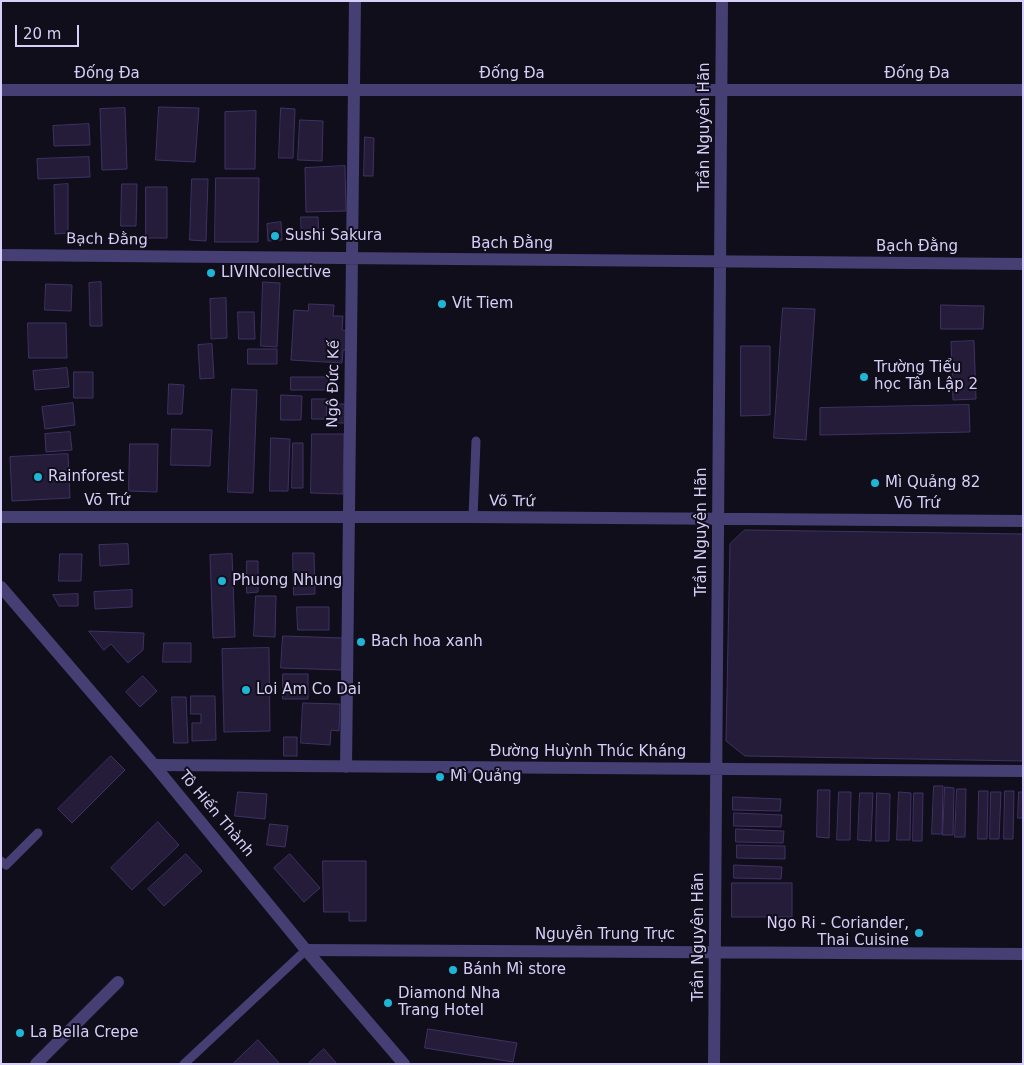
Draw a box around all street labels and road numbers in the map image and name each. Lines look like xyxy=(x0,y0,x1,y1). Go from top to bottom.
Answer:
street label: Trần Nguyên Hãn xyxy=(696,62,714,192)
street label: Đống Đa xyxy=(74,65,140,83)
street label: Đống Đa xyxy=(479,65,545,83)
street label: Đống Đa xyxy=(884,65,950,83)
street label: Bạch Đằng xyxy=(66,230,148,250)
street label: Bạch Đằng xyxy=(471,235,553,253)
street label: Bạch Đằng xyxy=(876,238,958,256)
street label: Ngô Đức Kế xyxy=(324,340,344,428)
street label: Trần Nguyên Hãn xyxy=(693,467,711,597)
street label: Võ Trứ xyxy=(84,492,130,510)
street label: Võ Trứ xyxy=(489,493,535,511)
street label: Võ Trứ xyxy=(894,495,940,513)
street label: Đường Huỳnh Thúc Kháng xyxy=(490,743,686,761)
street label: Tô Hiến Thành xyxy=(175,767,257,861)
street label: Trần Nguyên Hãn xyxy=(690,872,708,1002)
street label: Nguyễn Trung Trực xyxy=(535,926,675,944)

